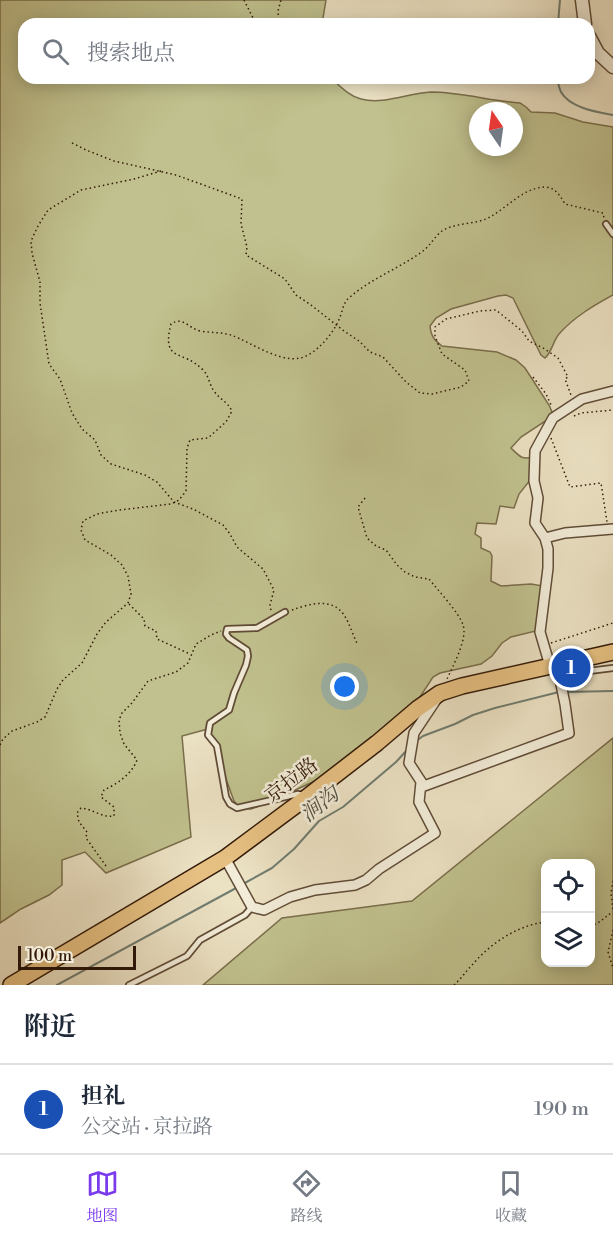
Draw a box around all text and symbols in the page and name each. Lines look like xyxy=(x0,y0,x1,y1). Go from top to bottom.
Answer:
search box xyxy=(18,18,595,84)
icon: search xyxy=(39,35,72,68)
text: 搜索地点 xyxy=(87,40,175,67)
north arrow xyxy=(469,102,523,156)
pin: 1 xyxy=(552,646,590,690)
your location xyxy=(330,672,359,701)
street label: 京拉路 xyxy=(261,753,323,809)
water label: 涧沟 xyxy=(295,780,347,828)
map controls xyxy=(541,859,595,967)
button: locate xyxy=(541,859,595,913)
button: layers xyxy=(541,913,595,967)
scale bar xyxy=(18,943,136,970)
text: 100 m xyxy=(27,946,72,966)
text: 附近 xyxy=(24,1011,76,1043)
text: 担礼 xyxy=(81,1083,125,1110)
text: 1 xyxy=(39,1097,48,1122)
text: 190 m xyxy=(534,1097,589,1122)
text: 公交站 · 京拉路 xyxy=(81,1115,213,1140)
tab: 地图 xyxy=(86,1167,119,1226)
tab: 路线 xyxy=(290,1167,323,1226)
tab: 收藏 xyxy=(494,1167,527,1226)

